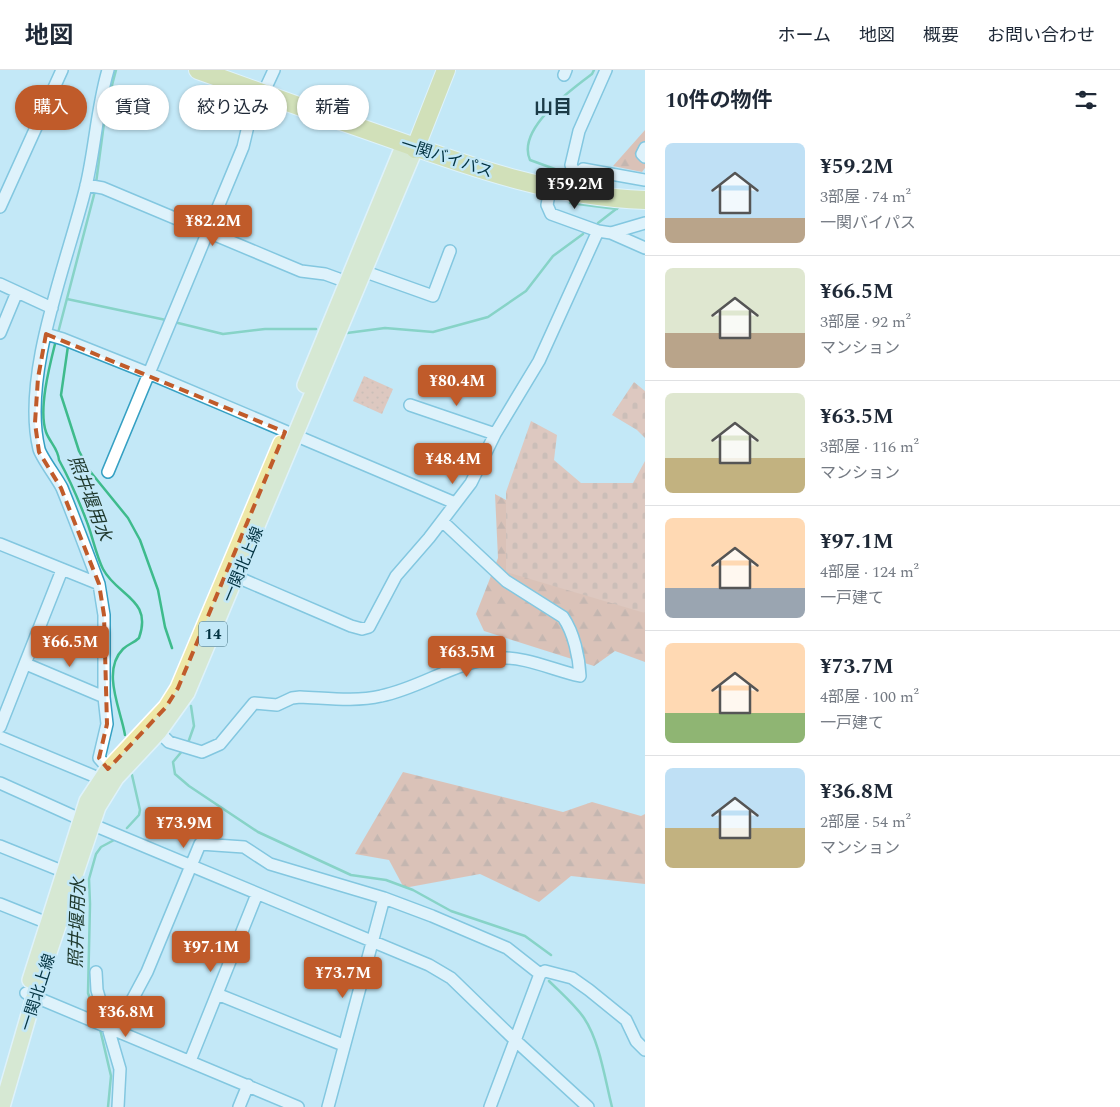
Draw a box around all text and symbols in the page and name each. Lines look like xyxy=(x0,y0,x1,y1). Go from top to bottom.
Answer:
text: 地図 xyxy=(25,18,73,54)
text: ホーム xyxy=(778,22,831,49)
text: 地図 xyxy=(859,22,895,49)
text: 概要 xyxy=(923,22,959,49)
text: お問い合わせ xyxy=(987,22,1095,49)
chip: 購入 xyxy=(15,85,87,130)
chip: 賃貸 xyxy=(97,85,169,130)
chip: 絞り込み xyxy=(179,85,287,130)
chip: 新着 xyxy=(297,85,369,130)
text: 10件の物件 xyxy=(665,85,773,117)
icon: filters xyxy=(1072,86,1100,114)
district label: 山目 xyxy=(534,93,572,122)
street label: 一関バイパス xyxy=(397,132,496,184)
text: ¥59.2M xyxy=(820,151,894,183)
icon: home xyxy=(705,163,765,223)
pin: ¥59.2M xyxy=(534,168,616,210)
text: ¥59.2M xyxy=(547,172,603,196)
text: 3部屋 · 74 m² xyxy=(820,185,911,209)
pin: ¥82.2M xyxy=(172,204,254,247)
text: ¥82.2M xyxy=(185,209,241,233)
text: 一関バイパス xyxy=(820,211,916,235)
text: ¥66.5M xyxy=(820,276,894,308)
icon: home xyxy=(705,288,765,348)
text: 3部屋 · 92 m² xyxy=(820,310,911,334)
text: マンション xyxy=(820,336,900,360)
pin: ¥80.4M xyxy=(416,364,498,407)
text: ¥80.4M xyxy=(429,369,485,393)
text: ¥63.5M xyxy=(820,401,894,433)
icon: home xyxy=(705,413,765,473)
text: 3部屋 · 116 m² xyxy=(820,435,919,459)
pin: ¥48.4M xyxy=(412,442,494,485)
text: ¥48.4M xyxy=(425,447,481,471)
water label: 照井堰用水 xyxy=(61,451,119,547)
text: マンション xyxy=(820,461,900,485)
street label: 一関北上線 xyxy=(216,523,270,606)
text: ¥97.1M xyxy=(820,526,894,558)
icon: home xyxy=(705,538,765,598)
text: 4部屋 · 124 m² xyxy=(820,560,919,584)
text: 一戸建て xyxy=(820,586,884,610)
road number: 14 xyxy=(199,622,227,646)
pin: ¥66.5M xyxy=(29,626,111,668)
text: ¥66.5M xyxy=(42,630,98,654)
pin: ¥63.5M xyxy=(426,636,508,678)
text: ¥63.5M xyxy=(439,640,495,664)
text: ¥73.7M xyxy=(820,651,894,683)
icon: home xyxy=(705,663,765,723)
text: 4部屋 · 100 m² xyxy=(820,685,919,709)
text: 一戸建て xyxy=(820,711,884,735)
text: ¥36.8M xyxy=(820,776,894,808)
icon: home xyxy=(705,788,765,848)
pin: ¥73.9M xyxy=(143,806,225,849)
text: 2部屋 · 54 m² xyxy=(820,810,911,834)
text: ¥73.9M xyxy=(156,811,212,835)
text: マンション xyxy=(820,836,900,860)
water label: 照井堰用水 xyxy=(62,876,93,968)
pin: ¥97.1M xyxy=(170,930,252,973)
text: ¥97.1M xyxy=(183,935,239,959)
street label: 一関北上線 xyxy=(14,951,62,1034)
pin: ¥73.7M xyxy=(302,956,384,999)
text: ¥73.7M xyxy=(315,961,371,985)
pin: ¥36.8M xyxy=(85,996,167,1038)
text: ¥36.8M xyxy=(98,1000,154,1024)

